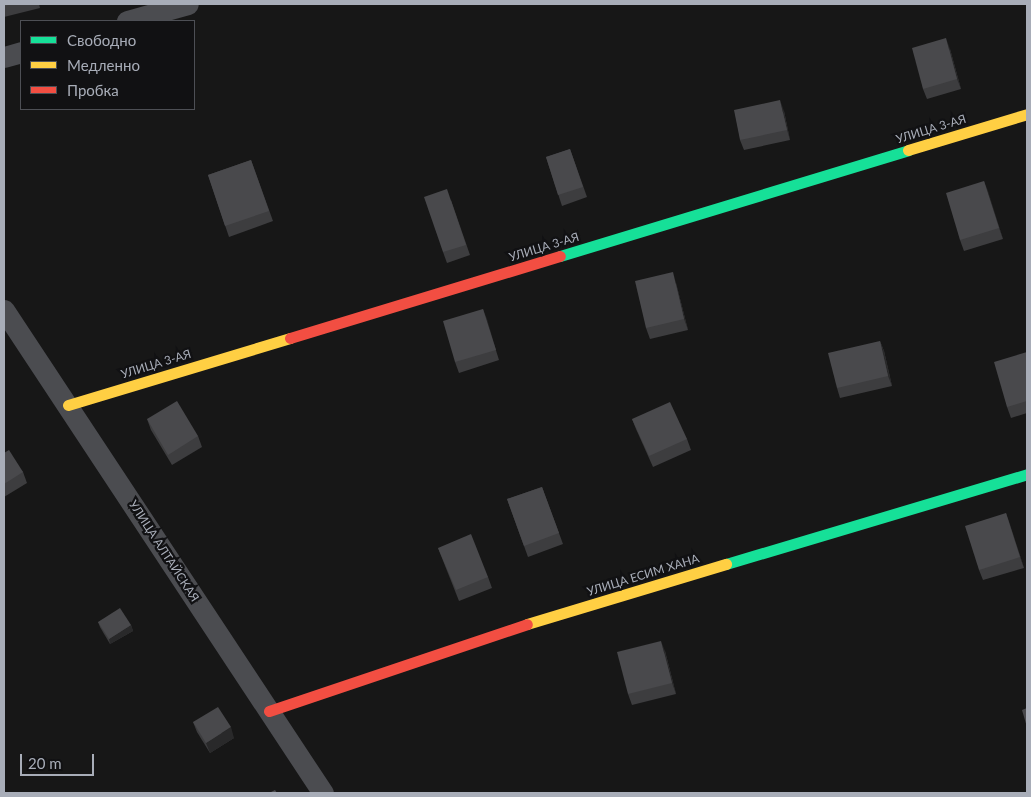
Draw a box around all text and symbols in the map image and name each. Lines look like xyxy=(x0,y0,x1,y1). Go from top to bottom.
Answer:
legend xyxy=(20,20,195,110)
text: Свободно xyxy=(67,31,136,49)
text: Медленно xyxy=(67,56,140,74)
text: Пробка xyxy=(67,81,119,99)
street label: УЛИЦА 3-АЯ xyxy=(894,111,968,147)
street label: УЛИЦА 3-АЯ xyxy=(507,229,581,265)
street label: УЛИЦА 3-АЯ xyxy=(119,346,193,382)
street label: УЛИЦА АЛТАЙСКАЯ xyxy=(126,498,202,604)
street label: УЛИЦА ЕСИМ ХАНА xyxy=(585,551,701,599)
scale bar xyxy=(22,744,96,776)
text: 20 m xyxy=(28,754,62,772)

